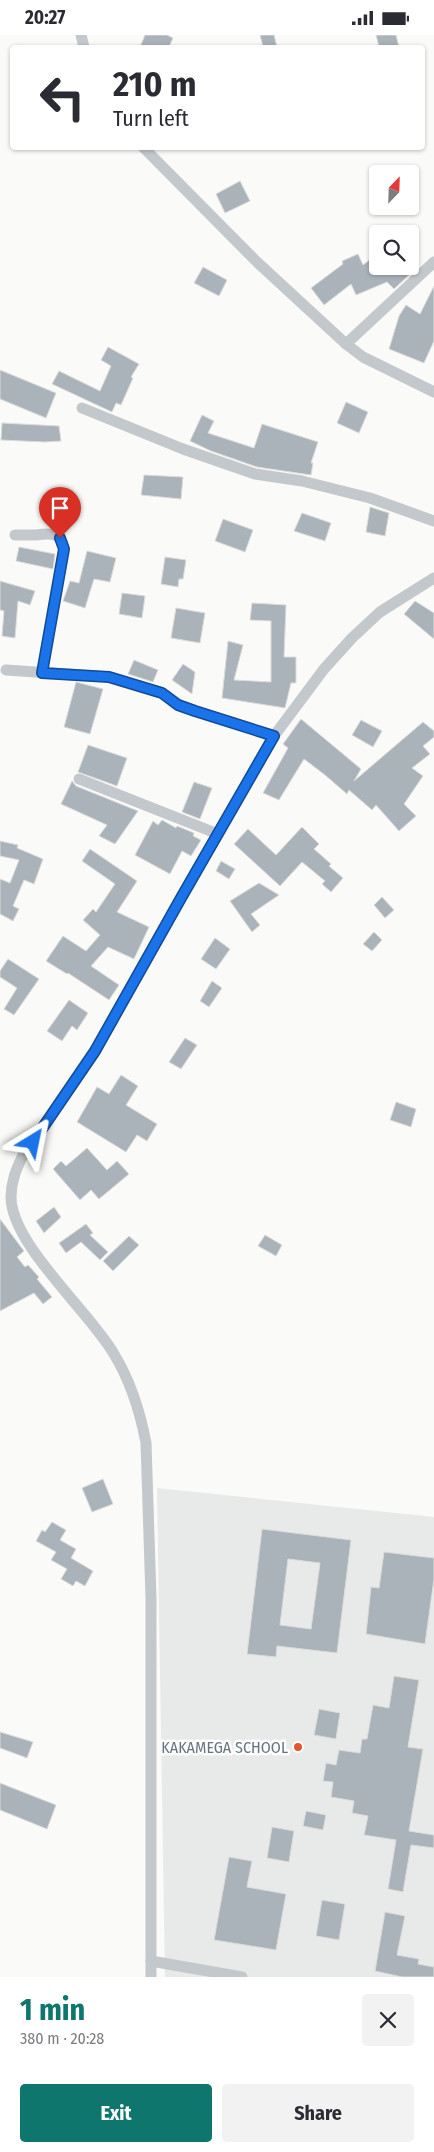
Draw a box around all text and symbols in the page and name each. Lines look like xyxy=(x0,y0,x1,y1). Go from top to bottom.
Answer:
text: 20:27 xyxy=(25,6,65,29)
text: 210 m xyxy=(113,63,197,105)
icon: left xyxy=(30,65,95,130)
text: Turn left xyxy=(113,105,189,132)
north arrow xyxy=(369,165,419,215)
map controls xyxy=(369,165,419,275)
button: search xyxy=(369,225,419,275)
pin xyxy=(39,487,81,538)
icon: arrive xyxy=(46,494,74,522)
position arrow xyxy=(6,1115,58,1167)
place label: KAKAMEGA SCHOOL xyxy=(161,1738,288,1757)
marker: KAKAMEGA SCHOOL xyxy=(292,1741,304,1753)
text: 1 min xyxy=(20,1992,85,2028)
button: close xyxy=(362,1994,414,2046)
text: 380 m · 20:28 xyxy=(20,2029,104,2048)
button: Exit xyxy=(20,2084,212,2142)
button: Share xyxy=(222,2084,414,2142)

